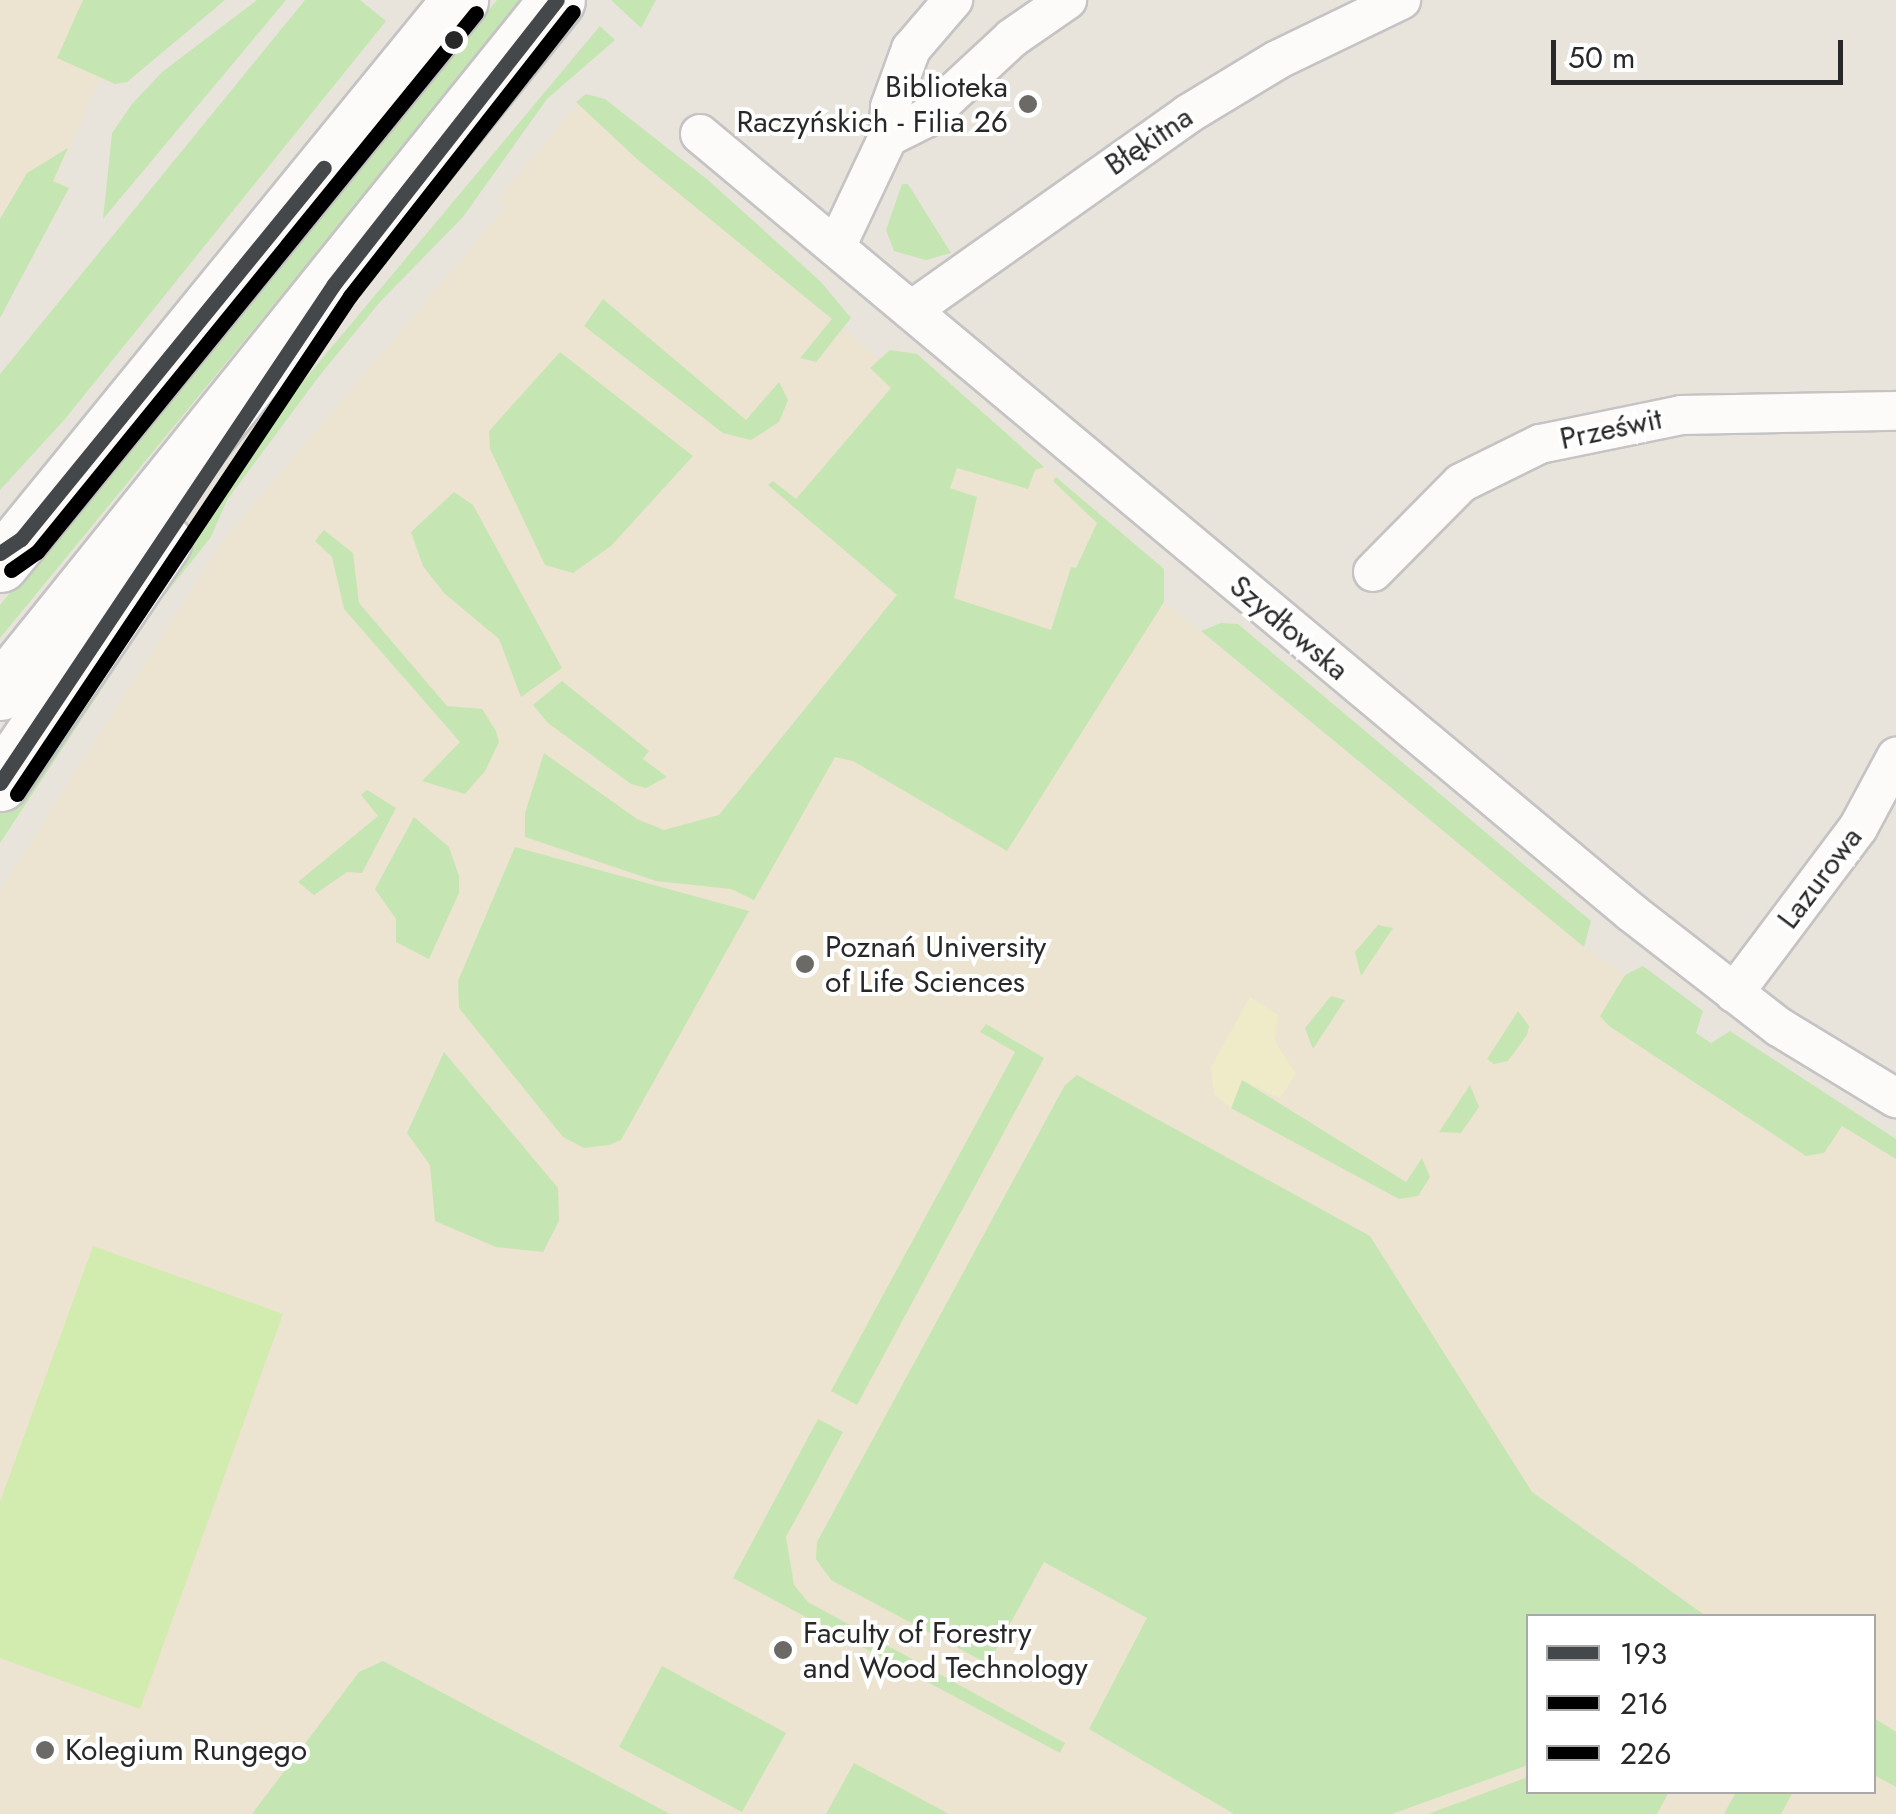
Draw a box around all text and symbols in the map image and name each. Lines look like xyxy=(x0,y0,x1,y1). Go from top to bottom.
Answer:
scale bar xyxy=(1556,20,1848,82)
unlabelled marker xyxy=(444,30,464,50)
text: 50 m xyxy=(1568,36,1635,79)
place label: Biblioteka Raczyńskich - Filia 26 xyxy=(736,69,1008,140)
marker: Biblioteka Raczyńskich - Filia 26 xyxy=(1017,93,1039,115)
street label: Błękitna xyxy=(1099,99,1199,183)
street label: Prześwit xyxy=(1557,401,1665,457)
street label: Szydłowska xyxy=(1222,568,1356,688)
street label: Lazurowa xyxy=(1770,820,1870,936)
place label: Poznań University of Life Sciences xyxy=(825,929,1046,1000)
marker: Poznań University of Life Sciences xyxy=(794,953,816,975)
legend xyxy=(1526,1614,1876,1794)
place label: Faculty of Forestry and Wood Technology xyxy=(803,1615,1088,1686)
text: 193 xyxy=(1620,1632,1667,1675)
marker: Faculty of Forestry and Wood Technology xyxy=(772,1639,794,1661)
text: 216 xyxy=(1620,1682,1668,1725)
place label: Kolegium Rungego xyxy=(65,1732,307,1768)
text: 226 xyxy=(1620,1732,1671,1775)
marker: Kolegium Rungego xyxy=(34,1739,56,1761)

